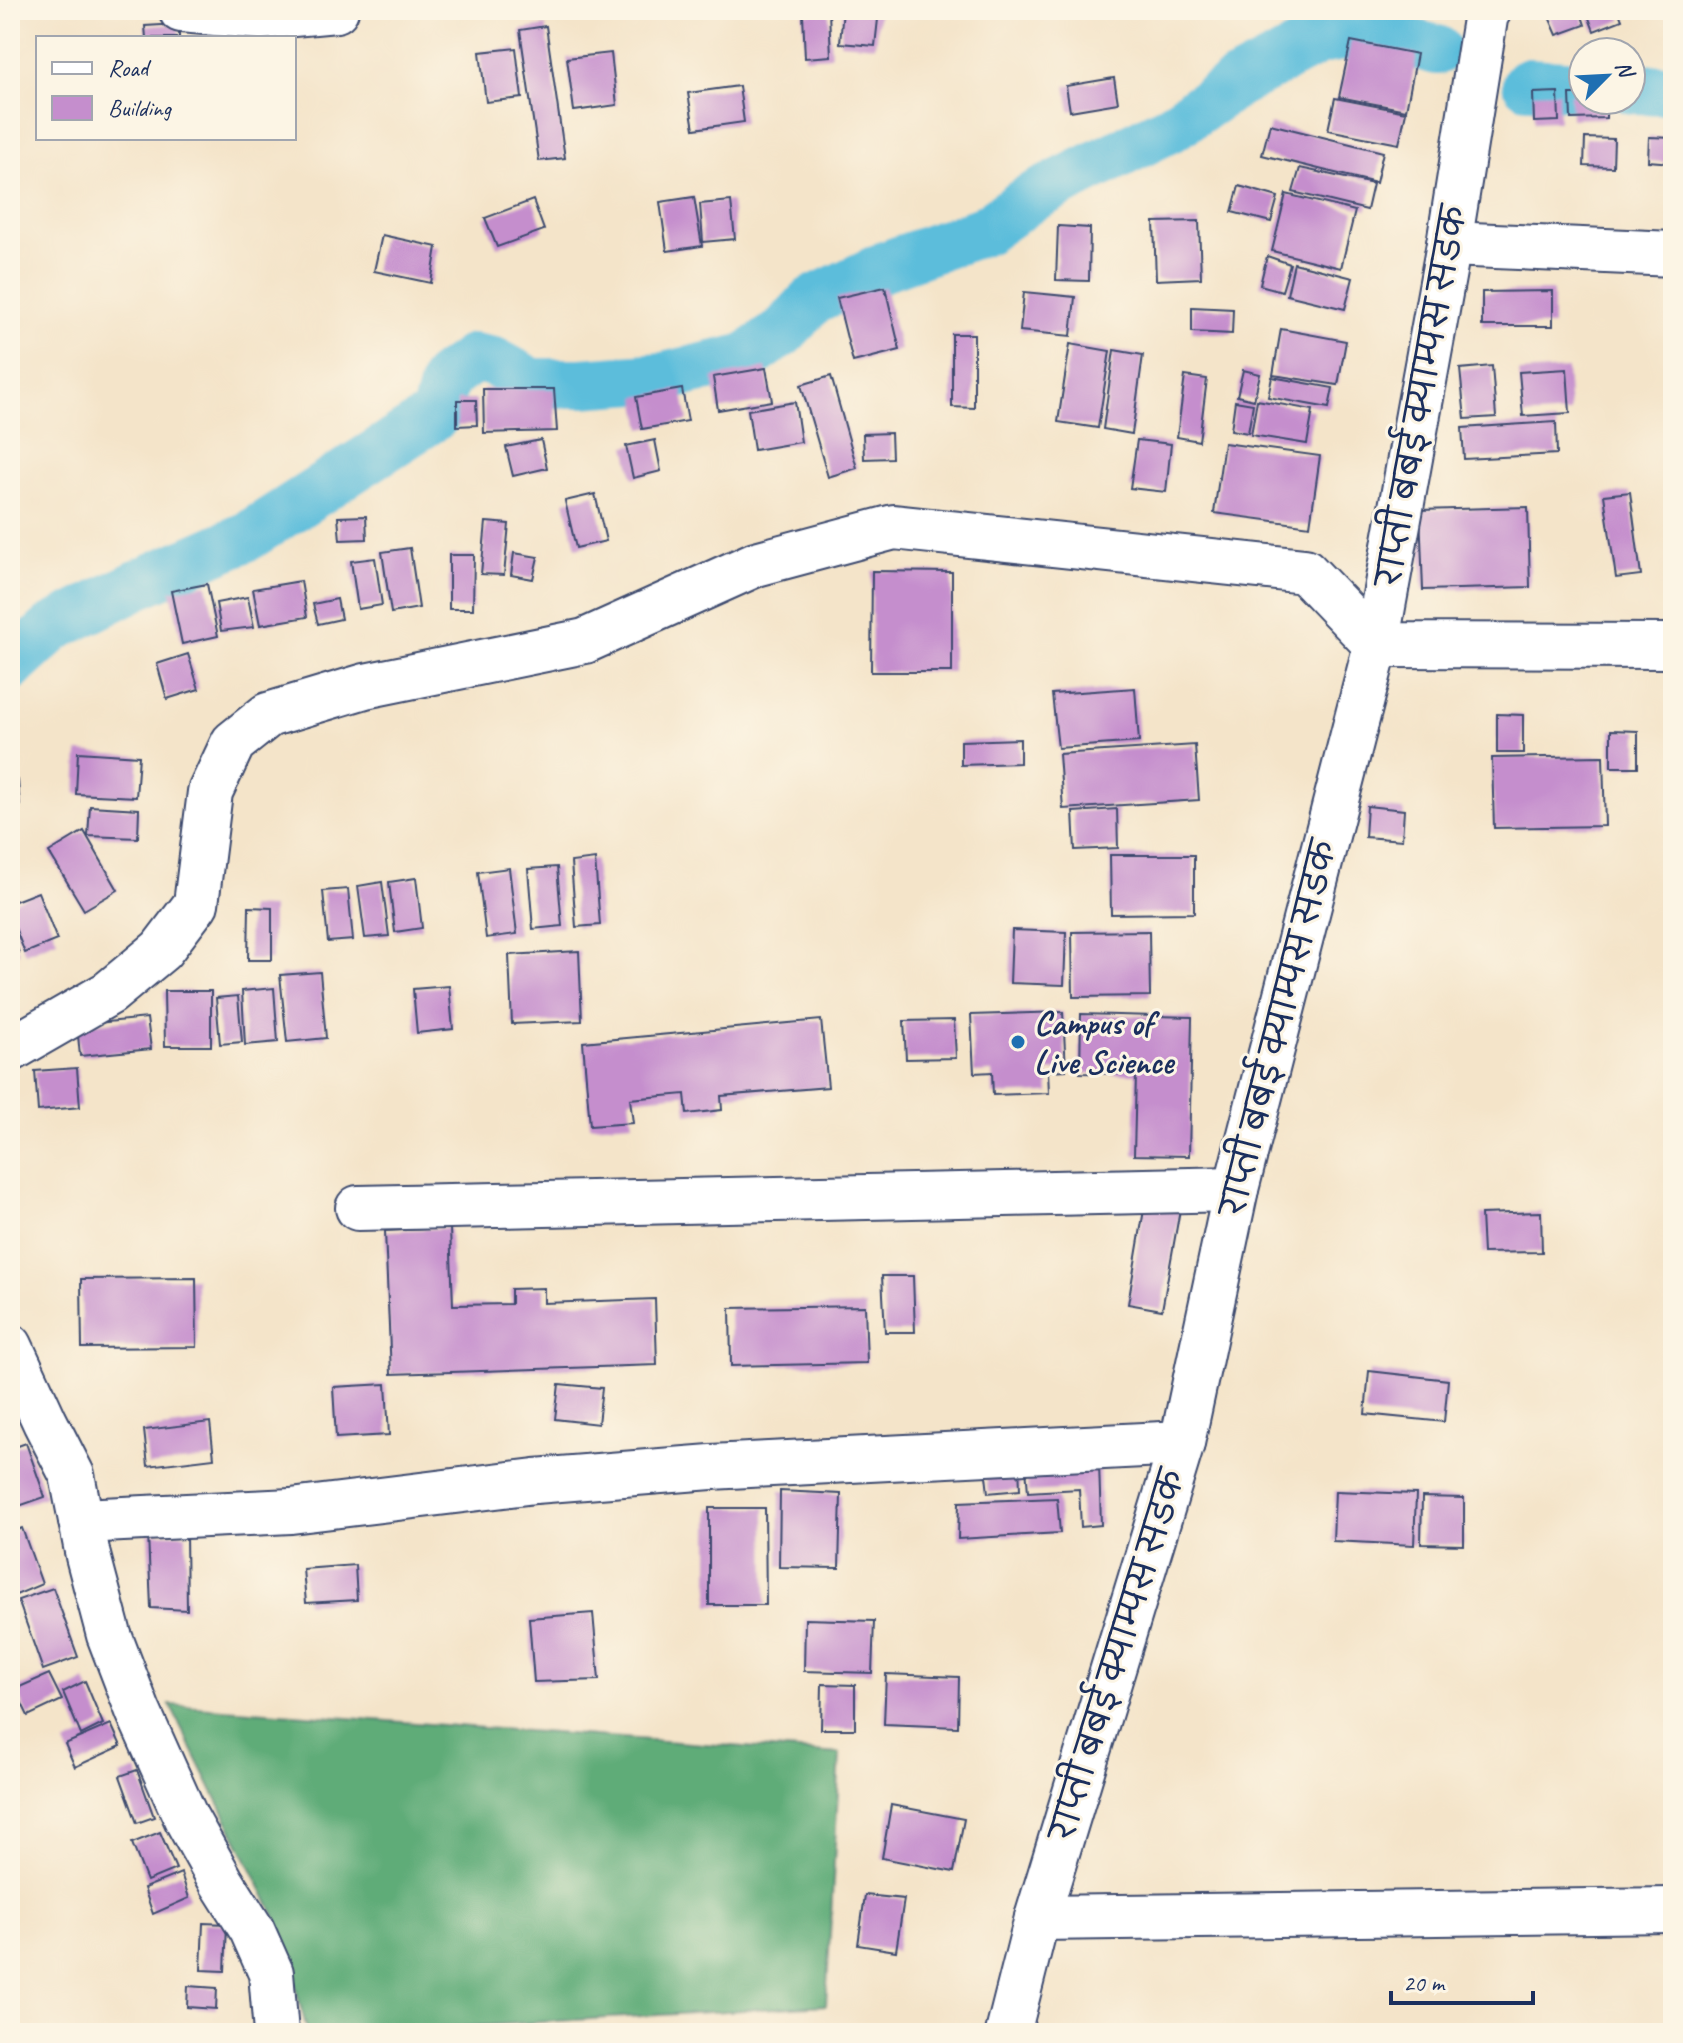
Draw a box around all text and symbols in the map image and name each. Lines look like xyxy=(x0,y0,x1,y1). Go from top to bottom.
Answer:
legend xyxy=(36,36,296,140)
north arrow xyxy=(1567,36,1647,116)
text: Road xyxy=(108,53,152,83)
text: N xyxy=(1609,56,1641,83)
text: Building xyxy=(108,93,173,123)
street label: राप्ती बबई क्याम्पस सडक xyxy=(1361,199,1477,592)
street label: राप्ती बबई क्याम्पस सडक xyxy=(1205,832,1347,1223)
place label: Campus of Live Science xyxy=(1034,1001,1176,1083)
marker: Campus of Live Science xyxy=(1009,1033,1027,1051)
street label: राप्ती बबई क्याम्पस सडक xyxy=(1034,1461,1195,1848)
scale bar xyxy=(1391,1955,1533,2005)
text: 20 m xyxy=(1403,1968,1446,1998)

